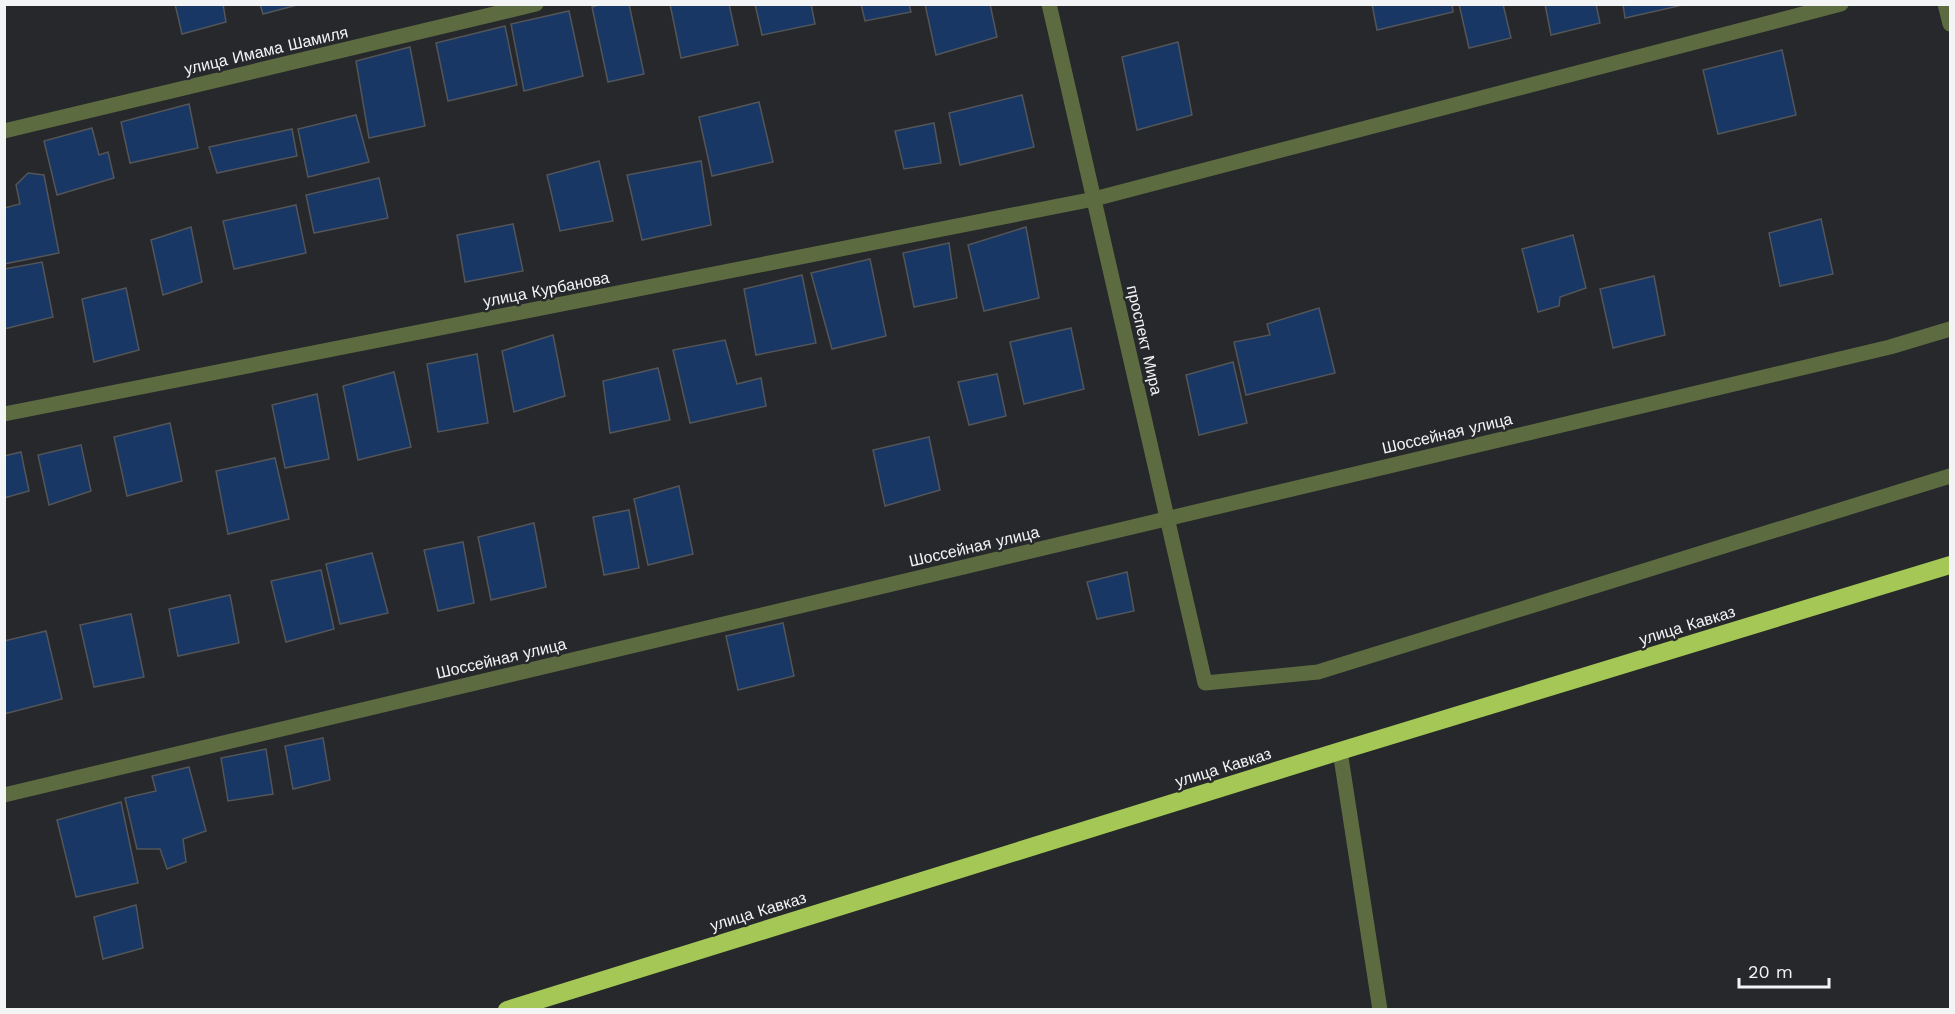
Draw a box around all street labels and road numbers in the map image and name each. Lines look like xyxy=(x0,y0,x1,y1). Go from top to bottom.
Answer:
street label: улица Имама Шамиля xyxy=(182,22,350,79)
street label: улица Курбанова xyxy=(481,268,611,311)
street label: проспект Мира xyxy=(1123,283,1166,397)
street label: Шоссейная улица xyxy=(1380,409,1514,458)
street label: Шоссейная улица xyxy=(907,522,1041,571)
street label: улица Кавказ xyxy=(1637,602,1738,649)
street label: Шоссейная улица xyxy=(434,634,568,683)
street label: улица Кавказ xyxy=(1173,744,1274,791)
street label: улица Кавказ xyxy=(708,888,809,935)

